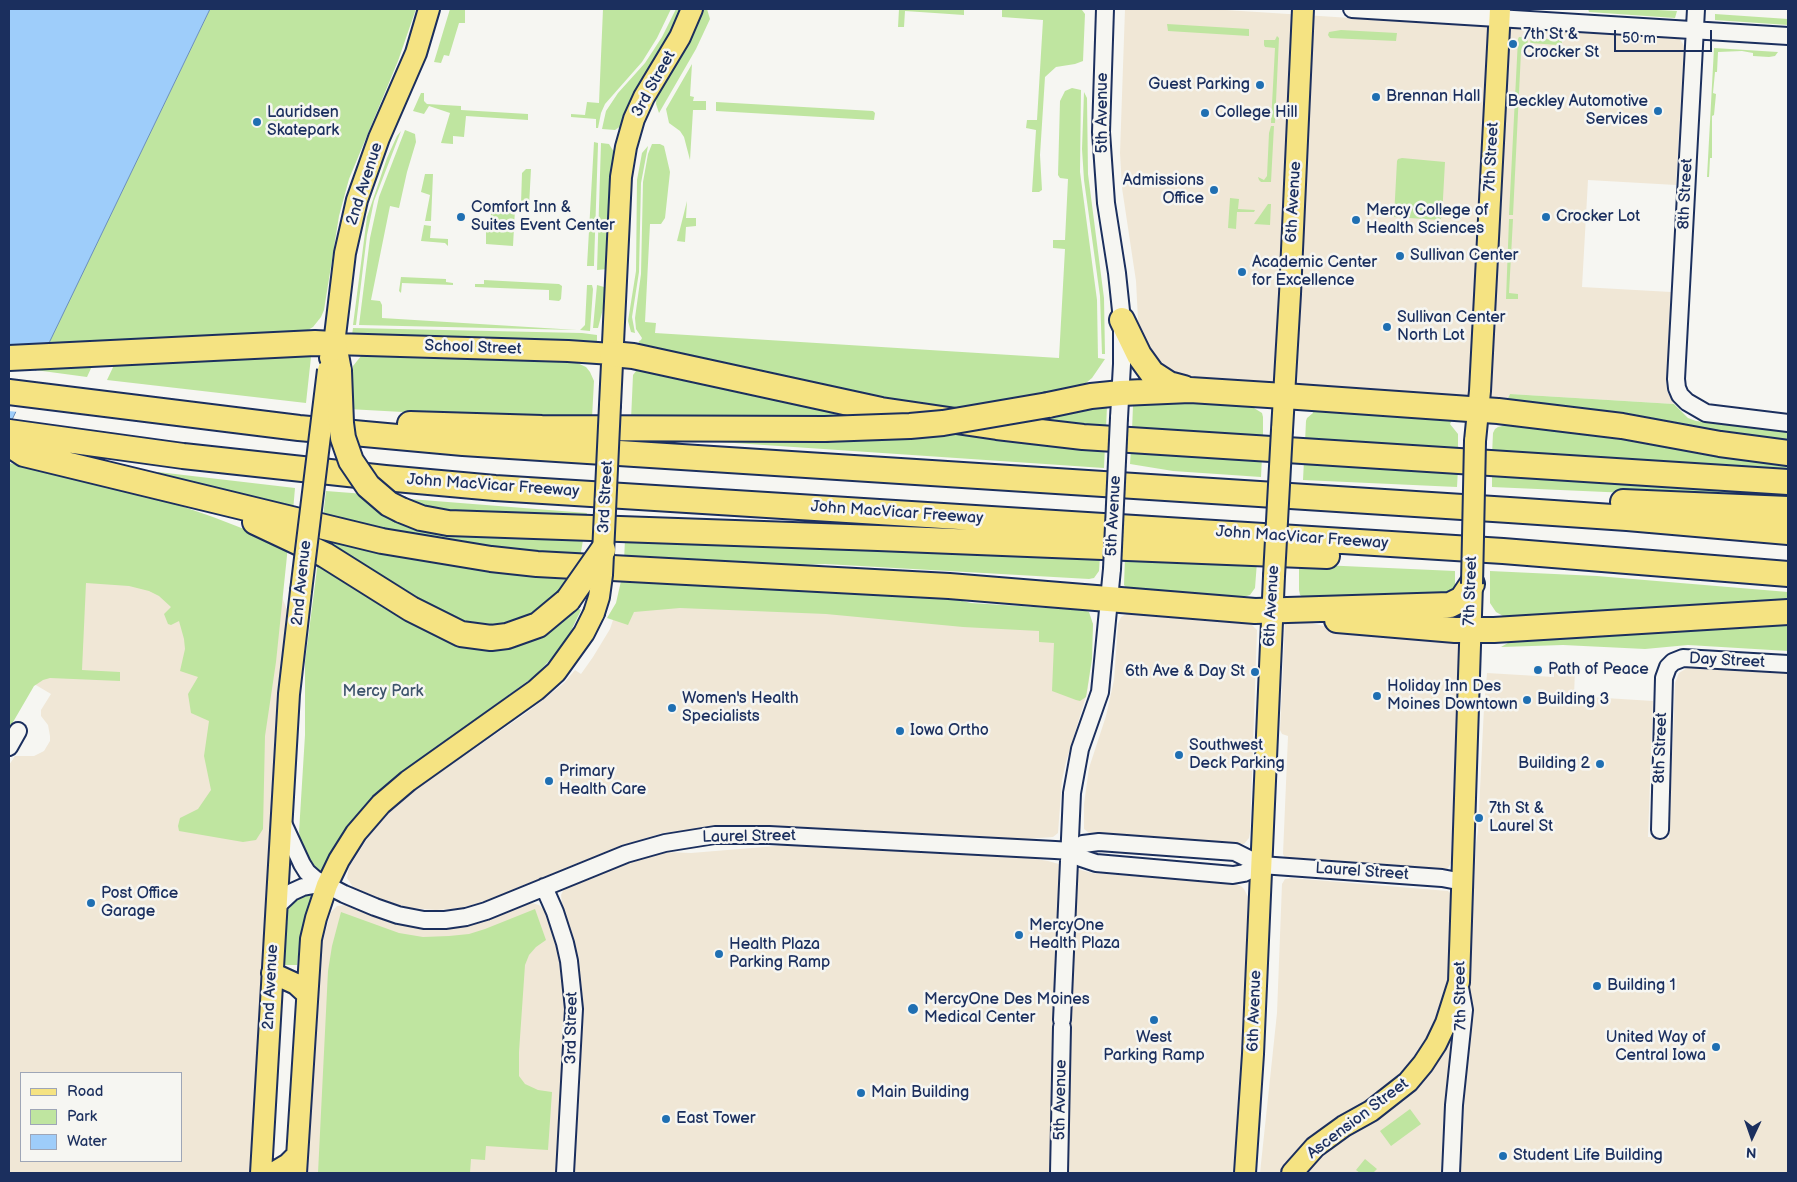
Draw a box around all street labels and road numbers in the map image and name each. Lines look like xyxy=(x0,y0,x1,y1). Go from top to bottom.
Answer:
street label: 3rd Street xyxy=(628,48,680,120)
street label: 5th Avenue xyxy=(1093,73,1113,153)
street label: 7th Street xyxy=(1481,122,1503,192)
street label: 2nd Avenue xyxy=(343,140,387,228)
street label: 8th Street xyxy=(1675,158,1697,230)
street label: 6th Avenue xyxy=(1282,161,1306,243)
street label: School Street xyxy=(424,337,522,359)
street label: 3rd Street xyxy=(595,460,617,534)
street label: John MacVicar Freeway xyxy=(406,470,580,502)
street label: 5th Avenue xyxy=(1102,475,1126,557)
street label: John MacVicar Freeway xyxy=(810,497,984,529)
street label: John MacVicar Freeway xyxy=(1215,522,1389,554)
street label: 2nd Avenue xyxy=(288,539,316,627)
street label: 7th Street xyxy=(1460,556,1482,626)
street label: 6th Avenue xyxy=(1260,565,1284,647)
street label: Day Street xyxy=(1689,649,1765,673)
street label: 8th Street xyxy=(1650,712,1672,784)
street label: Laurel Street xyxy=(702,827,796,847)
street label: Laurel Street xyxy=(1315,859,1409,885)
street label: 2nd Avenue xyxy=(259,944,283,1030)
street label: 7th Street xyxy=(1451,961,1471,1031)
street label: 6th Avenue xyxy=(1244,970,1266,1052)
street label: 3rd Street xyxy=(562,991,582,1065)
street label: 5th Avenue xyxy=(1051,1059,1071,1141)
street label: Ascension Street xyxy=(1303,1075,1413,1163)

